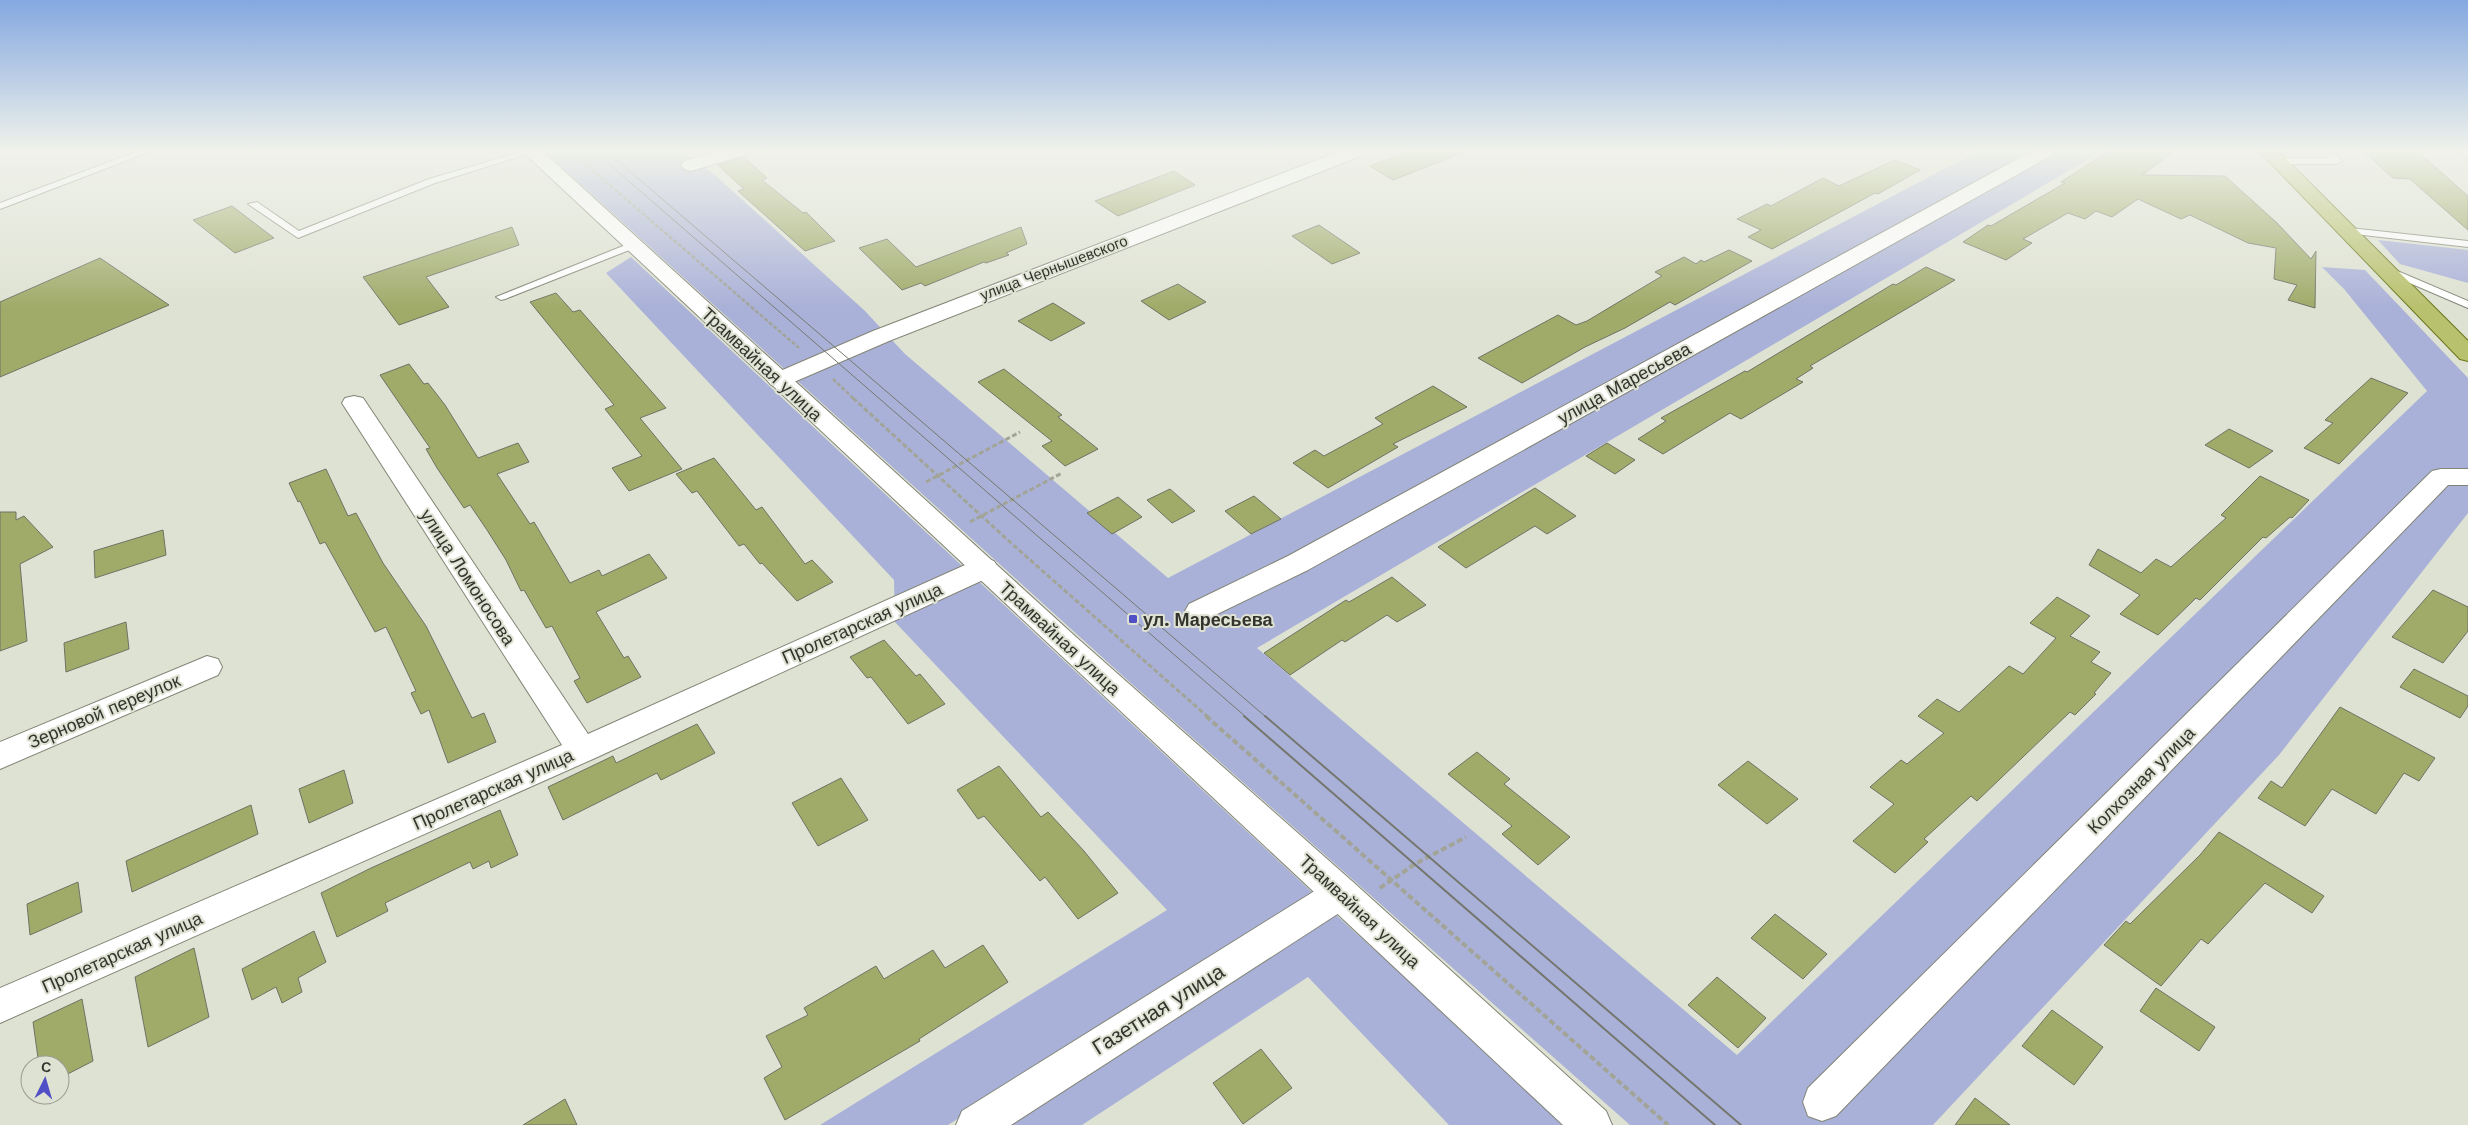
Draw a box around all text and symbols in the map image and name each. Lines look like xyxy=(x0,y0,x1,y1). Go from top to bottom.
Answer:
street label: улица Чернышевского xyxy=(978,232,1130,304)
street label: Трамвайная улица xyxy=(697,303,827,426)
street label: улица Маресьева xyxy=(1554,337,1695,428)
street label: улица Ломоносова xyxy=(416,505,520,650)
street label: Трамвайная улица xyxy=(995,577,1125,700)
street label: Пролетарская улица xyxy=(779,578,946,668)
place label: ул. Маресьева xyxy=(1143,609,1273,630)
marker: ул. Маресьева xyxy=(1127,613,1139,625)
street label: Зерновой переулок xyxy=(25,669,183,753)
street label: Колхозная улица xyxy=(2083,721,2200,838)
street label: Пролетарская улица xyxy=(410,744,577,834)
street label: Трамвайная улица xyxy=(1295,850,1425,973)
street label: Пролетарская улица xyxy=(39,907,206,997)
street label: Газетная улица xyxy=(1087,958,1229,1060)
north arrow xyxy=(20,1055,70,1105)
text: С xyxy=(40,1059,52,1075)

